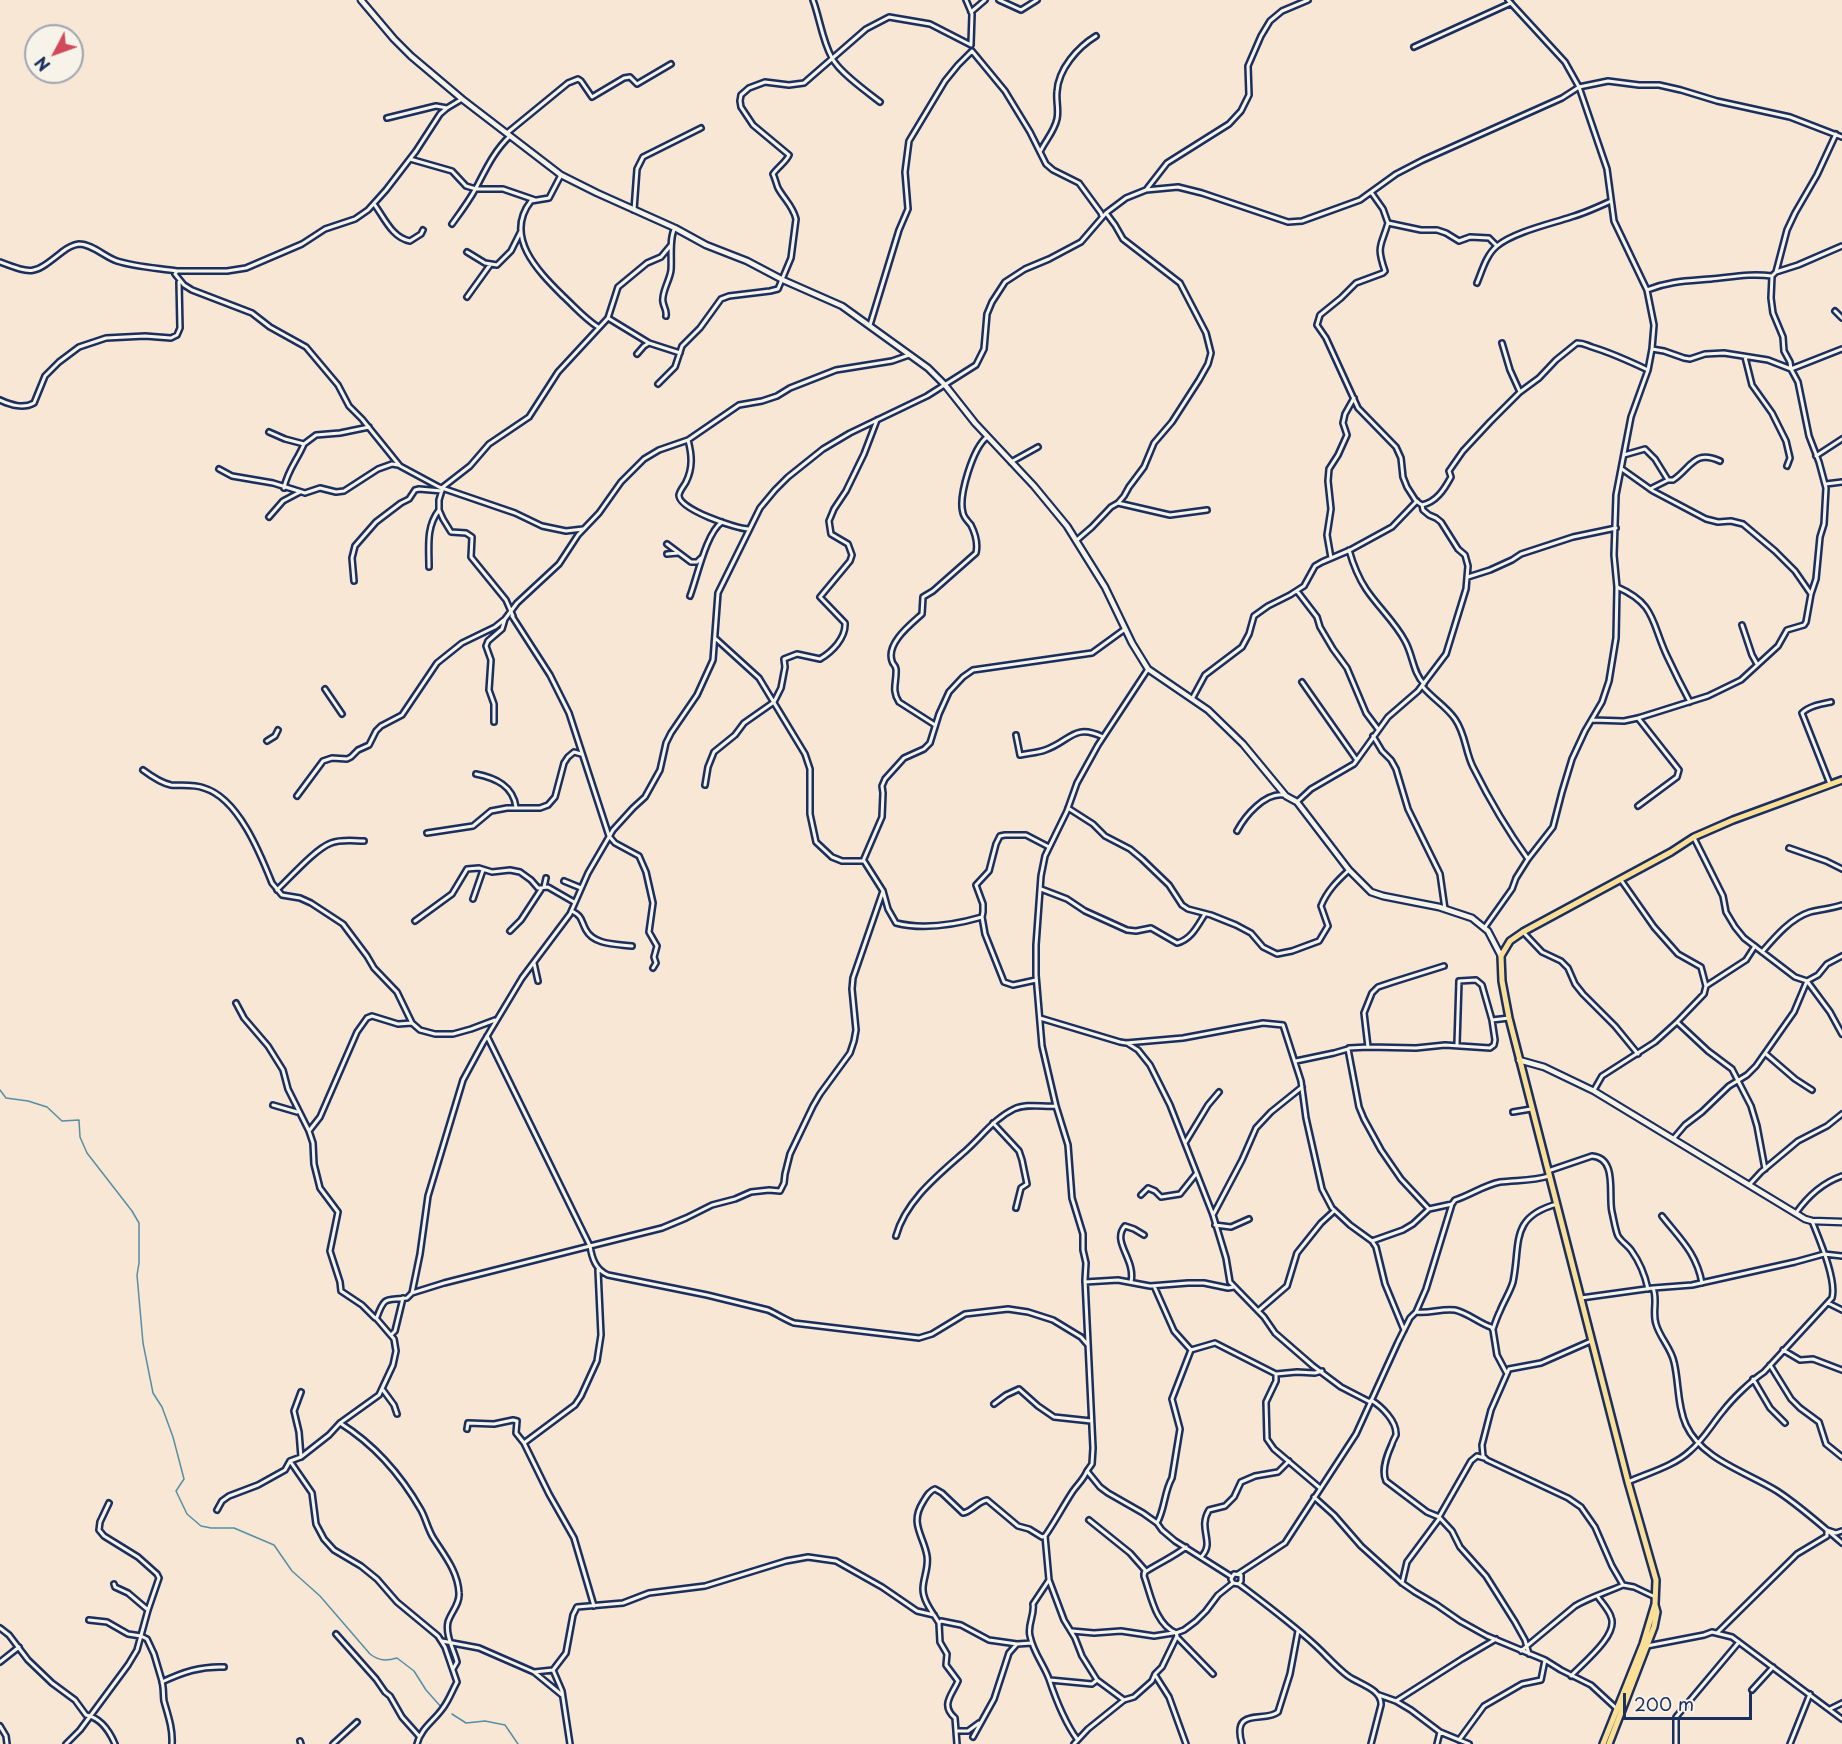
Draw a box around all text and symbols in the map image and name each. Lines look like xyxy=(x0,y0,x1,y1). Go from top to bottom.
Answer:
north arrow xyxy=(24,24,84,84)
text: N xyxy=(29,52,55,77)
scale bar xyxy=(1626,1681,1755,1719)
text: 200 m xyxy=(1634,1690,1694,1717)

